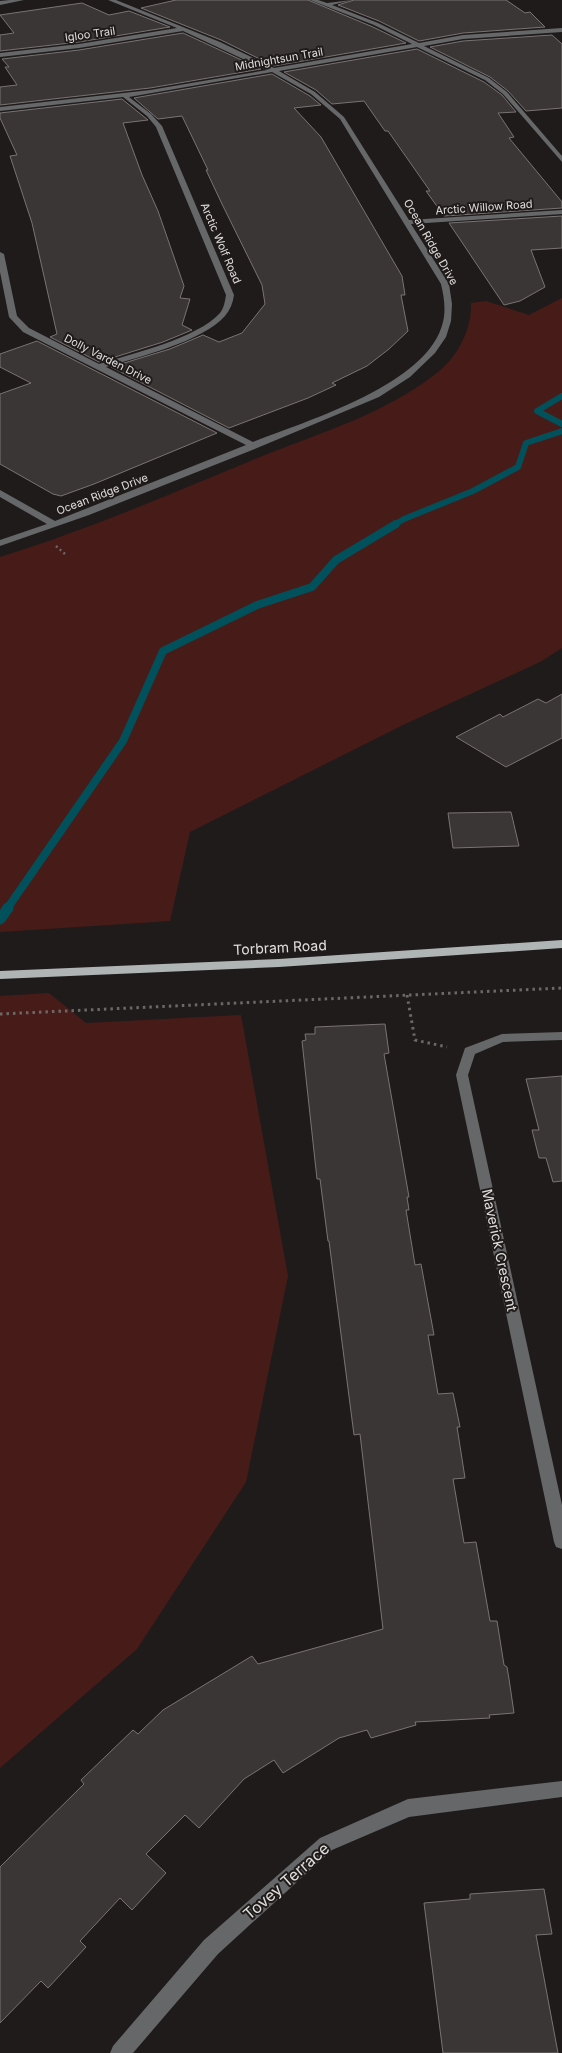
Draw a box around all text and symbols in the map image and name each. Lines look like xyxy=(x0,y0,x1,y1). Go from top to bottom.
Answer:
street label: Igloo Trail xyxy=(64,24,116,44)
street label: Midnightsun Trail xyxy=(234,44,324,74)
street label: Ocean Ridge Drive xyxy=(401,196,461,288)
street label: Arctic Willow Road xyxy=(435,197,533,217)
street label: Arctic Wolf Road xyxy=(198,200,244,286)
street label: Dolly Varden Drive xyxy=(62,331,154,387)
street label: Ocean Ridge Drive xyxy=(54,470,150,518)
street label: Torbram Road xyxy=(233,936,327,958)
street label: Maverick Crescent xyxy=(479,1187,521,1313)
street label: Tovey Terrace xyxy=(239,1838,333,1924)

